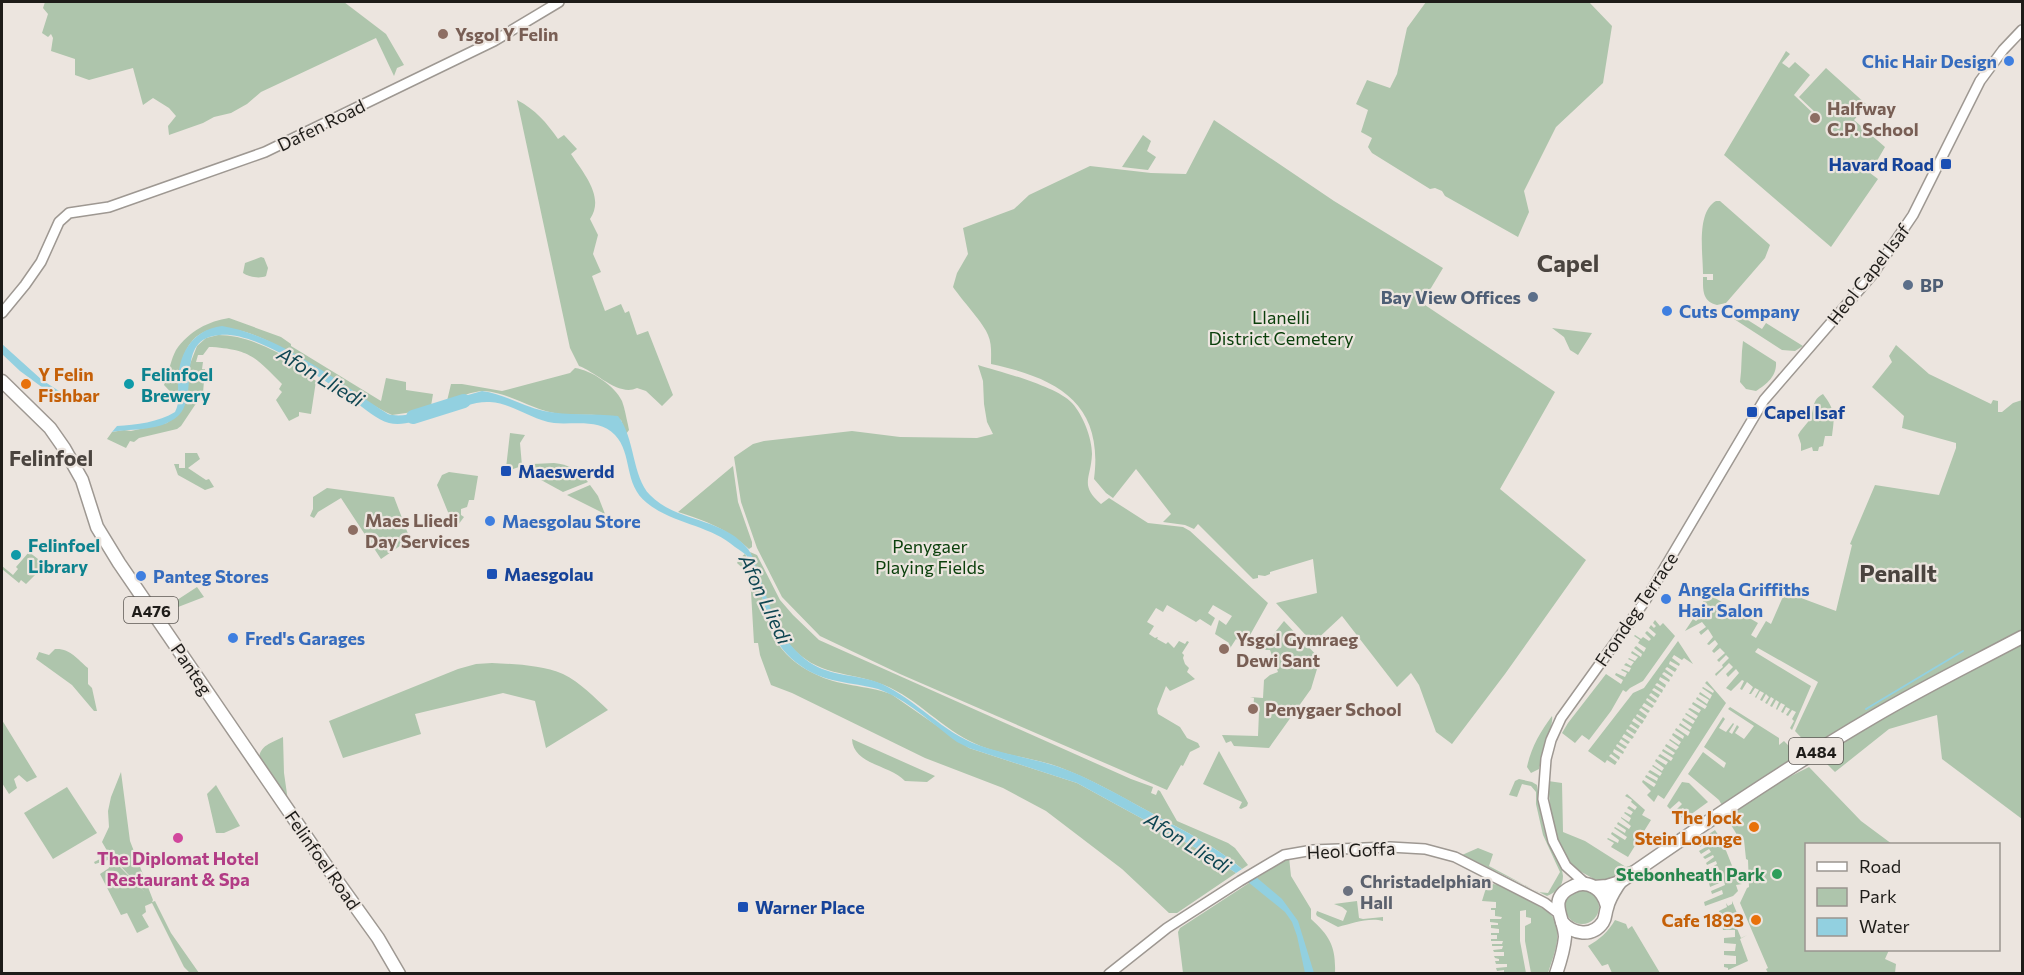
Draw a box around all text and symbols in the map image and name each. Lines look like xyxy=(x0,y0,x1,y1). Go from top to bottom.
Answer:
place label: Ysgol Y Felin xyxy=(455,23,558,45)
marker: Ysgol Y Felin xyxy=(436,27,450,41)
place label: Chic Hair Design xyxy=(1862,50,1997,72)
marker: Chic Hair Design xyxy=(2002,54,2016,68)
street label: Dafen Road xyxy=(274,94,368,156)
place label: Halfway C.P. School xyxy=(1827,97,1919,140)
marker: Halfway C.P. School xyxy=(1808,111,1822,125)
place label: Havard Road xyxy=(1828,153,1934,175)
marker: Havard Road xyxy=(1939,157,1953,171)
street label: Heol Capel Isaf xyxy=(1822,219,1915,329)
district label: Capel xyxy=(1537,248,1599,277)
place label: BP xyxy=(1920,274,1944,296)
marker: BP xyxy=(1901,278,1915,292)
place label: Bay View Offices xyxy=(1381,286,1521,308)
marker: Bay View Offices xyxy=(1526,290,1540,304)
place label: Cuts Company xyxy=(1679,300,1800,322)
marker: Cuts Company xyxy=(1660,304,1674,318)
park label: Llanelli District Cemetery xyxy=(1208,306,1354,349)
water label: Afon Lliedi xyxy=(272,340,369,412)
place label: Y Felin Fishbar xyxy=(38,363,100,406)
place label: Felinfoel Brewery xyxy=(141,363,213,406)
marker: Y Felin Fishbar xyxy=(19,377,33,391)
marker: Felinfoel Brewery xyxy=(122,377,136,391)
place label: Capel Isaf xyxy=(1764,401,1846,423)
marker: Capel Isaf xyxy=(1745,405,1759,419)
district label: Felinfoel xyxy=(9,445,93,470)
place label: Maeswerdd xyxy=(518,460,615,482)
marker: Maeswerdd xyxy=(499,464,513,478)
place label: Maes Lliedi Day Services xyxy=(365,509,470,552)
place label: Maesgolau Store xyxy=(502,510,641,532)
marker: Maesgolau Store xyxy=(483,514,497,528)
marker: Maes Lliedi Day Services xyxy=(346,523,360,537)
place label: Felinfoel Library xyxy=(28,534,100,577)
park label: Penygaer Playing Fields xyxy=(875,535,985,578)
marker: Felinfoel Library xyxy=(9,548,23,562)
street label: Frondeg Terrace xyxy=(1590,548,1682,670)
water label: Afon Lliedi xyxy=(734,549,798,649)
district label: Penallt xyxy=(1859,558,1937,587)
place label: Maesgolau xyxy=(504,563,594,585)
place label: Panteg Stores xyxy=(153,565,269,587)
marker: Maesgolau xyxy=(485,567,499,581)
marker: Panteg Stores xyxy=(134,569,148,583)
place label: Angela Griffiths Hair Salon xyxy=(1678,578,1810,621)
marker: Angela Griffiths Hair Salon xyxy=(1659,592,1673,606)
road number: A476 xyxy=(124,597,178,623)
place label: Fred's Garages xyxy=(245,627,365,649)
place label: Ysgol Gymraeg Dewi Sant xyxy=(1236,628,1358,671)
marker: Fred's Garages xyxy=(226,631,240,645)
street label: Panteg xyxy=(167,639,217,699)
marker: Ysgol Gymraeg Dewi Sant xyxy=(1217,642,1231,656)
place label: Penygaer School xyxy=(1265,698,1402,720)
marker: Penygaer School xyxy=(1246,702,1260,716)
road number: A484 xyxy=(1789,738,1843,764)
street label: Felinfoel Road xyxy=(281,806,365,914)
water label: Afon Lliedi xyxy=(1140,806,1236,878)
place label: The Jock Stein Lounge xyxy=(1634,806,1743,849)
marker: The Jock Stein Lounge xyxy=(1747,820,1761,834)
marker: The Diplomat Hotel Restaurant & Spa xyxy=(171,831,185,845)
street label: Heol Goffa xyxy=(1306,837,1396,863)
legend xyxy=(1805,843,2000,951)
place label: The Diplomat Hotel Restaurant & Spa xyxy=(97,847,259,890)
text: Road xyxy=(1859,855,1901,877)
place label: Stebonheath Park xyxy=(1616,863,1766,885)
marker: Stebonheath Park xyxy=(1770,867,1784,881)
place label: Christadelphian Hall xyxy=(1360,870,1491,913)
marker: Christadelphian Hall xyxy=(1341,884,1355,898)
text: Park xyxy=(1859,885,1897,907)
place label: Warner Place xyxy=(755,896,865,918)
marker: Warner Place xyxy=(736,900,750,914)
place label: Cafe 1893 xyxy=(1661,909,1744,931)
marker: Cafe 1893 xyxy=(1749,913,1763,927)
text: Water xyxy=(1859,915,1910,937)

